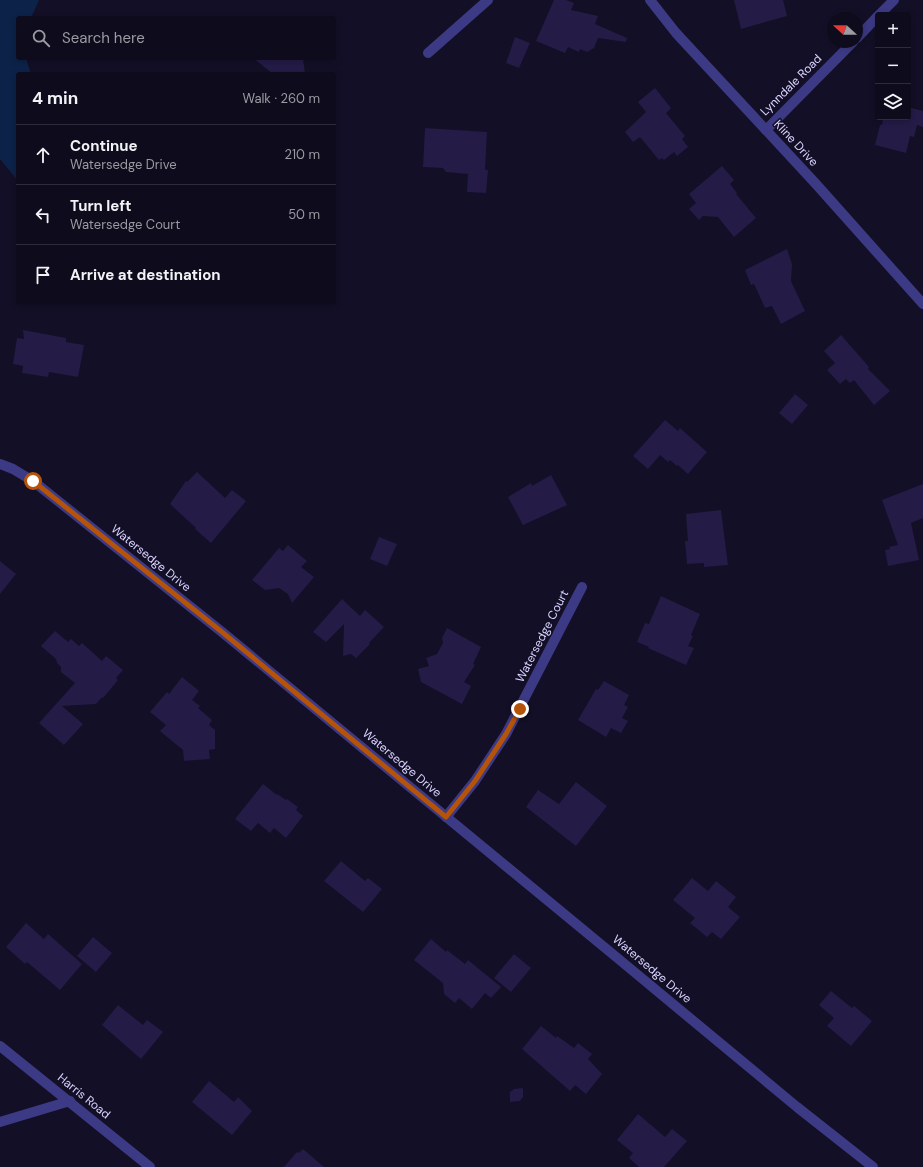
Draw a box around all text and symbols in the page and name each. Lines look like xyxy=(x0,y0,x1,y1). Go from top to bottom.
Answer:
north arrow xyxy=(827,12,863,48)
map controls xyxy=(875,12,911,120)
button: + xyxy=(875,12,911,48)
search box xyxy=(16,16,336,60)
icon: search xyxy=(30,27,52,49)
text: Search here xyxy=(62,28,145,48)
button: − xyxy=(875,48,911,84)
street label: Lynndale Road xyxy=(757,51,825,119)
button: layers xyxy=(875,84,911,120)
text: 4 min xyxy=(32,87,78,109)
text: Walk · 260 m xyxy=(242,90,320,107)
street label: Kline Drive xyxy=(770,116,822,170)
text: Continue xyxy=(70,136,138,156)
icon: ahead xyxy=(32,144,54,166)
text: 210 m xyxy=(285,146,320,163)
text: Watersedge Drive xyxy=(70,156,177,173)
text: Turn left xyxy=(70,196,131,216)
icon: left xyxy=(32,204,54,226)
text: 50 m xyxy=(288,206,320,223)
text: Watersedge Court xyxy=(70,216,180,233)
icon: arrive xyxy=(32,264,54,286)
text: Arrive at destination xyxy=(70,265,221,285)
route start xyxy=(24,472,42,490)
street label: Watersedge Drive xyxy=(108,521,194,595)
street label: Watersedge Court xyxy=(512,587,572,685)
route end xyxy=(511,700,529,718)
street label: Watersedge Drive xyxy=(359,725,445,801)
street label: Watersedge Drive xyxy=(609,931,695,1007)
street label: Harris Road xyxy=(54,1070,114,1122)

